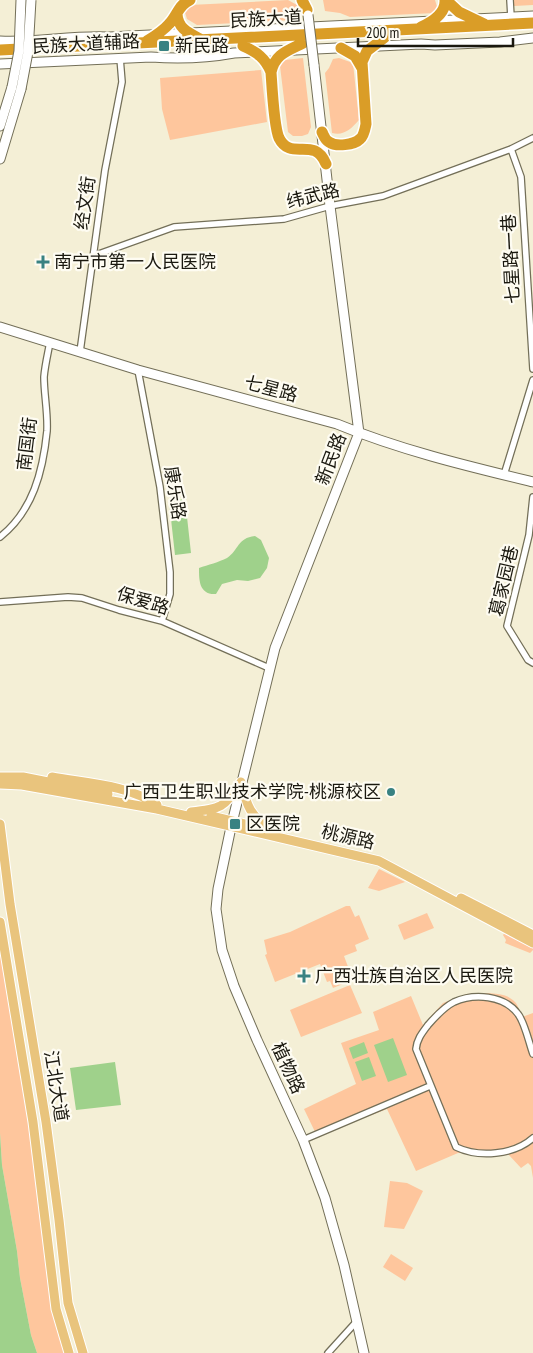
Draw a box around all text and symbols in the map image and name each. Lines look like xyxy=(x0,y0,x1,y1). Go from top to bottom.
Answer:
street label: 民族大道 xyxy=(229,5,303,32)
scale bar xyxy=(358,15,513,47)
text: 200 m xyxy=(366,23,399,42)
street label: 民族大道辅路 xyxy=(31,29,141,58)
place label: 新民路 xyxy=(175,34,229,57)
marker: 新民路 xyxy=(157,39,171,53)
street label: 经文街 xyxy=(69,175,100,231)
street label: 纬武路 xyxy=(284,178,342,213)
street label: 七星路一巷 xyxy=(497,213,524,305)
place label: 南宁市第一人民医院 xyxy=(54,250,216,273)
marker: 南宁市第一人民医院 xyxy=(36,255,50,269)
street label: 七星路 xyxy=(242,370,300,407)
street label: 南国街 xyxy=(12,416,41,472)
street label: 新民路 xyxy=(310,429,351,488)
street label: 康乐路 xyxy=(160,464,191,521)
street label: 葛家园巷 xyxy=(484,543,523,619)
street label: 保爱路 xyxy=(114,582,172,619)
place label: 广西卫生职业技术学院-桃源校区 xyxy=(124,780,381,803)
marker: 广西卫生职业技术学院-桃源校区 xyxy=(385,786,397,798)
place label: 区医院 xyxy=(246,812,300,835)
marker: 区医院 xyxy=(228,817,242,831)
street label: 桃源路 xyxy=(319,819,377,854)
place label: 广西壮族自治区人民医院 xyxy=(315,964,513,987)
marker: 广西壮族自治区人民医院 xyxy=(297,969,311,983)
street label: 植物路 xyxy=(267,1038,310,1097)
street label: 江北大道 xyxy=(40,1049,73,1123)

